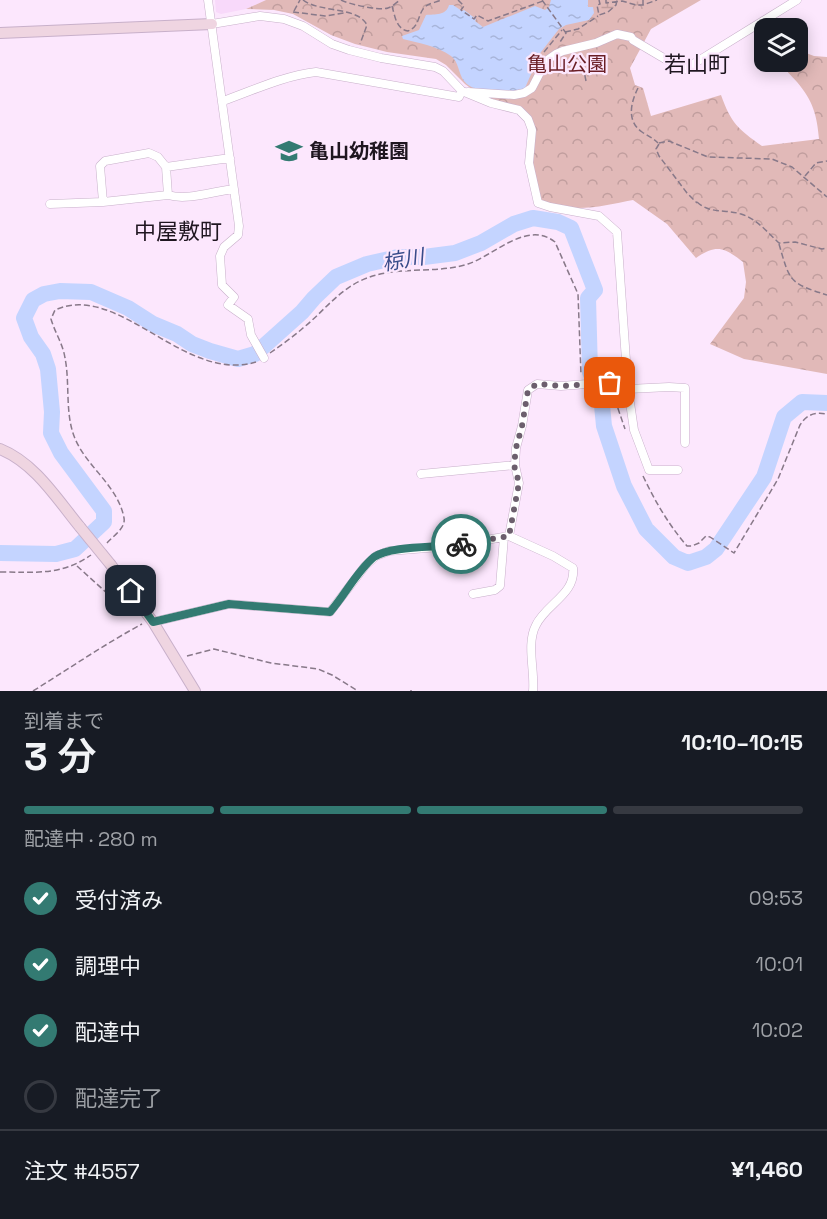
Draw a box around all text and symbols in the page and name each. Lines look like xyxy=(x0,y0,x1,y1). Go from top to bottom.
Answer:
map controls xyxy=(754,18,808,72)
button: layers xyxy=(754,18,808,72)
district label: 若山町 xyxy=(664,50,730,78)
park label: 亀山公園 xyxy=(527,51,607,77)
school or university icon: 亀山幼稚園 xyxy=(274,136,304,166)
place label: 亀山幼稚園 xyxy=(309,138,409,164)
district label: 中屋敷町 xyxy=(134,217,222,245)
water label: 椋川 xyxy=(380,242,428,276)
pin xyxy=(584,357,635,408)
icon: bag xyxy=(593,366,626,399)
courier xyxy=(431,514,491,574)
icon: bike xyxy=(445,528,478,561)
pin xyxy=(105,565,156,616)
icon: home xyxy=(114,574,147,607)
text: 到着まで xyxy=(24,708,104,734)
text: 10:10–10:15 xyxy=(681,728,803,756)
text: 3 分 xyxy=(24,732,97,781)
text: 配達中 · 280 m xyxy=(24,826,158,852)
icon: check xyxy=(24,882,57,915)
text: 09:53 xyxy=(749,885,803,911)
text: 受付済み xyxy=(75,886,163,914)
icon: check xyxy=(24,948,57,981)
text: 10:01 xyxy=(756,951,803,977)
text: 調理中 xyxy=(75,952,141,980)
icon: check xyxy=(24,1014,57,1047)
text: 10:02 xyxy=(752,1017,803,1043)
text: 配達中 xyxy=(75,1018,141,1046)
text: 配達完了 xyxy=(75,1084,163,1112)
text: ¥1,460 xyxy=(731,1155,803,1183)
text: 注文 #4557 xyxy=(24,1157,140,1185)

